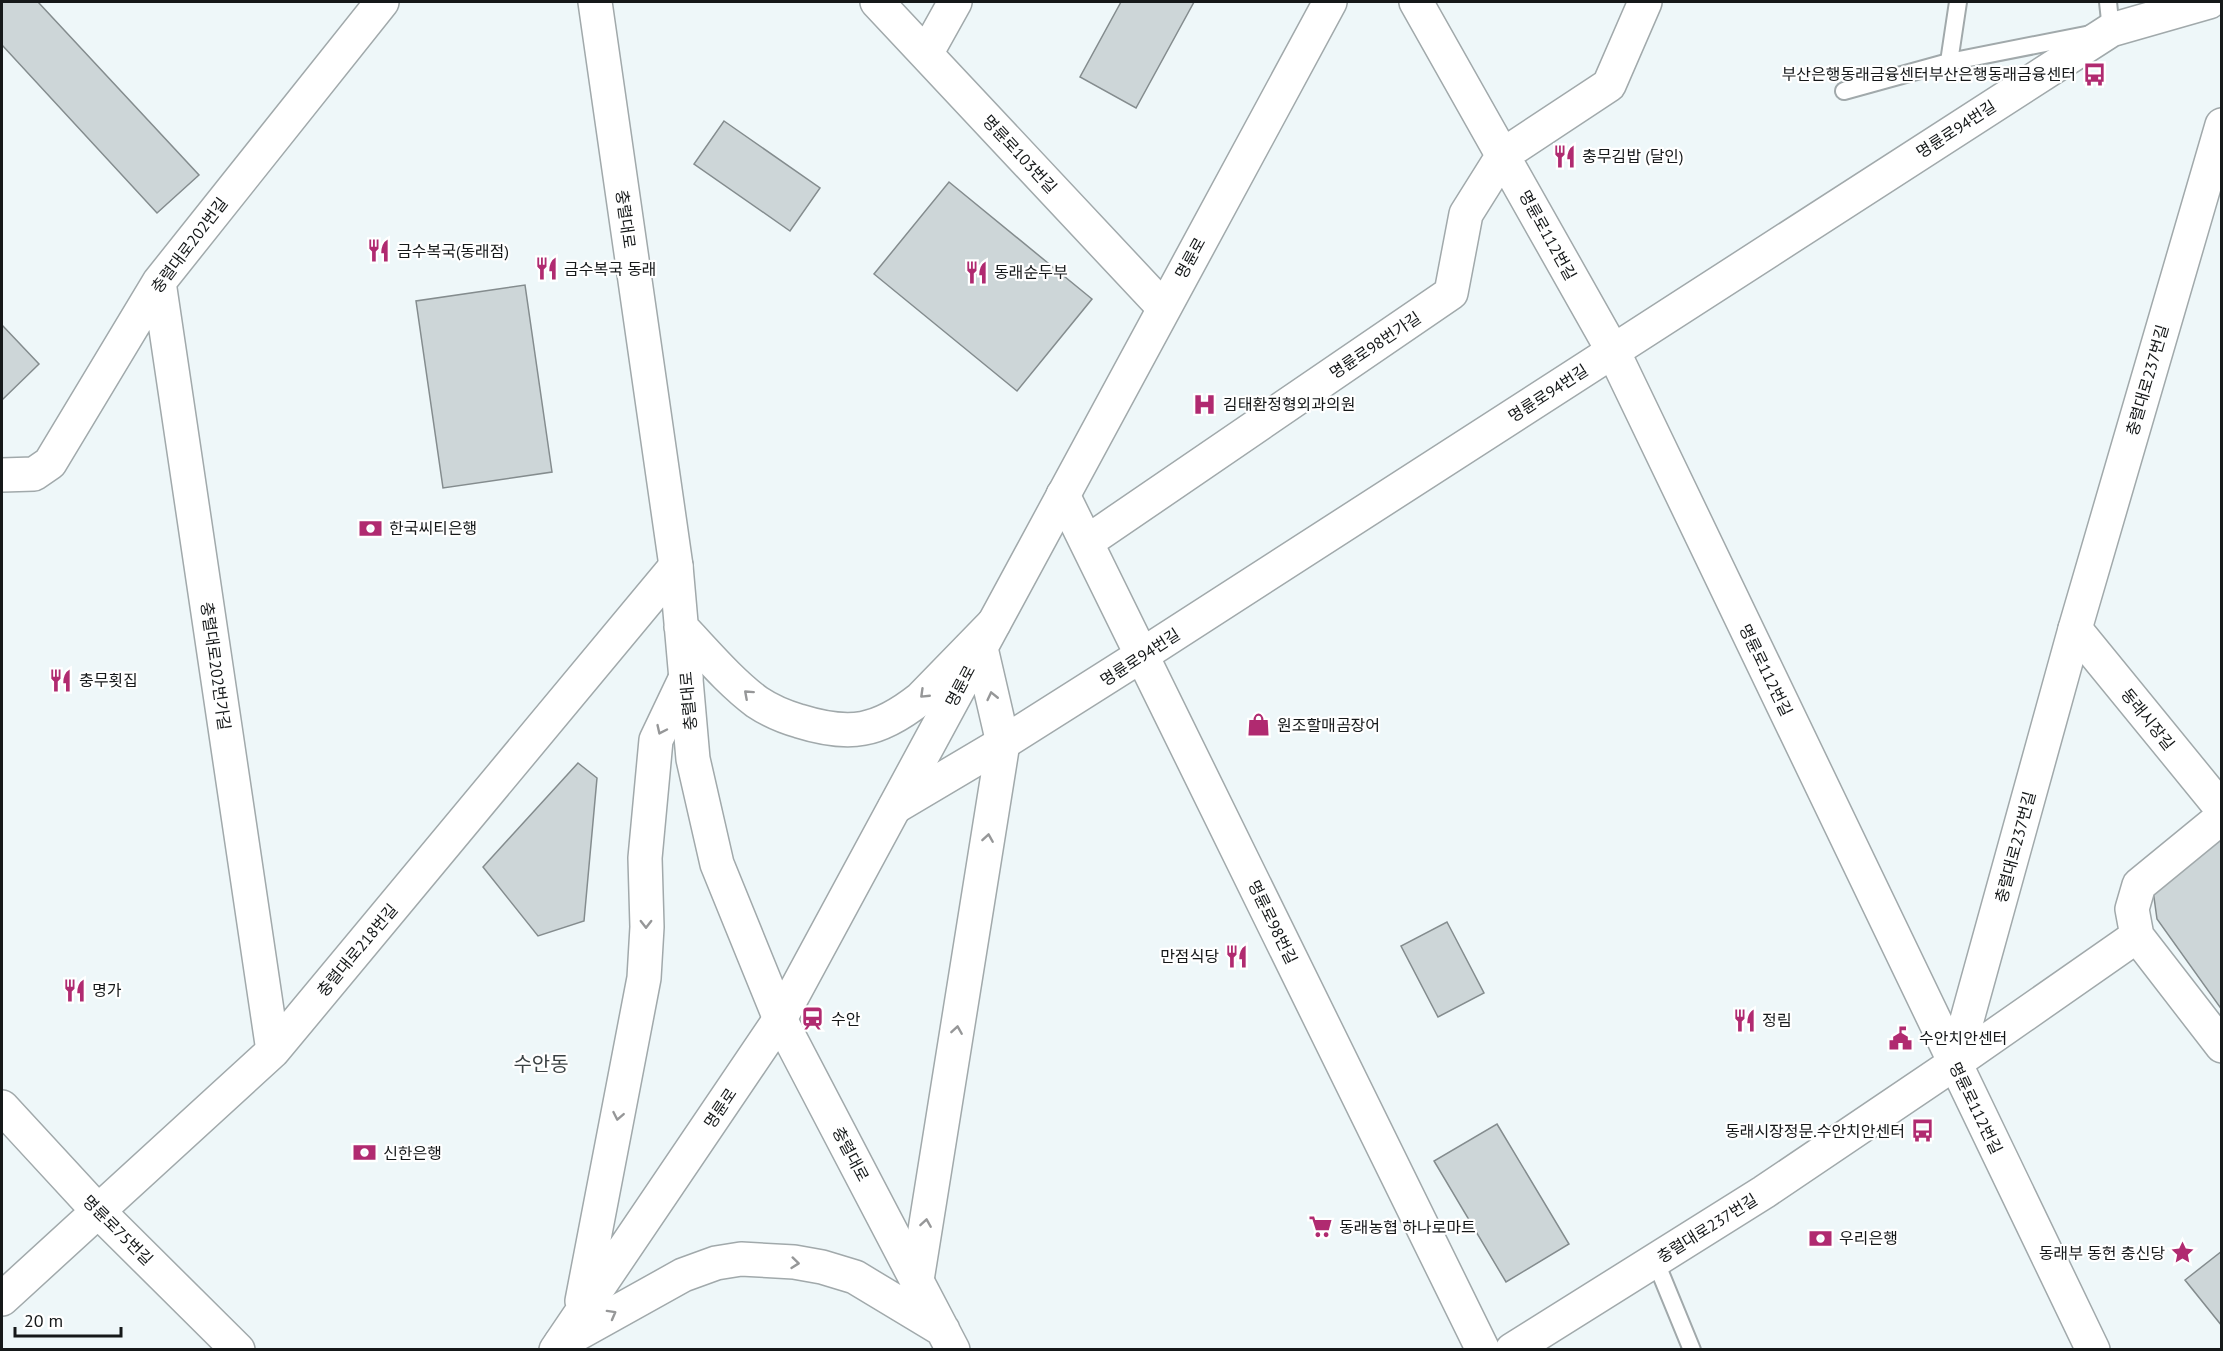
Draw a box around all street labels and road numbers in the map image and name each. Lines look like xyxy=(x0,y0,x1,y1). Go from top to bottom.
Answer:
street label: 명륜로94번길 xyxy=(1912,96,2000,162)
street label: 명륜로103번길 xyxy=(979,111,1061,197)
street label: 명륜로112번길 xyxy=(1515,187,1581,283)
street label: 충렬대로 xyxy=(612,188,640,250)
street label: 충렬대로202번길 xyxy=(147,193,231,297)
street label: 명륜로 xyxy=(1171,234,1210,282)
street label: 명륜로98번가길 xyxy=(1326,307,1424,383)
street label: 충렬대로237번길 xyxy=(2122,322,2172,438)
street label: 명륜로94번길 xyxy=(1504,360,1592,426)
street label: 충렬대로202번가길 xyxy=(197,601,235,731)
street label: 명륜로112번길 xyxy=(1735,621,1797,719)
street label: 명륜로94번길 xyxy=(1096,624,1184,690)
street label: 명륜로 xyxy=(941,662,979,710)
street label: 충렬대로 xyxy=(675,671,701,731)
street label: 동래시장길 xyxy=(2117,684,2179,754)
street label: 충렬대로237번길 xyxy=(1991,789,2039,905)
street label: 명륜로98번길 xyxy=(1244,877,1302,967)
street label: 충렬대로218번길 xyxy=(313,900,401,1000)
street label: 명륜로112번길 xyxy=(1945,1059,2007,1157)
street label: 명륜로 xyxy=(699,1084,741,1132)
street label: 충렬대로 xyxy=(828,1123,874,1185)
street label: 충렬대로237번길 xyxy=(1653,1189,1761,1267)
street label: 명륜로75번길 xyxy=(79,1191,157,1269)

